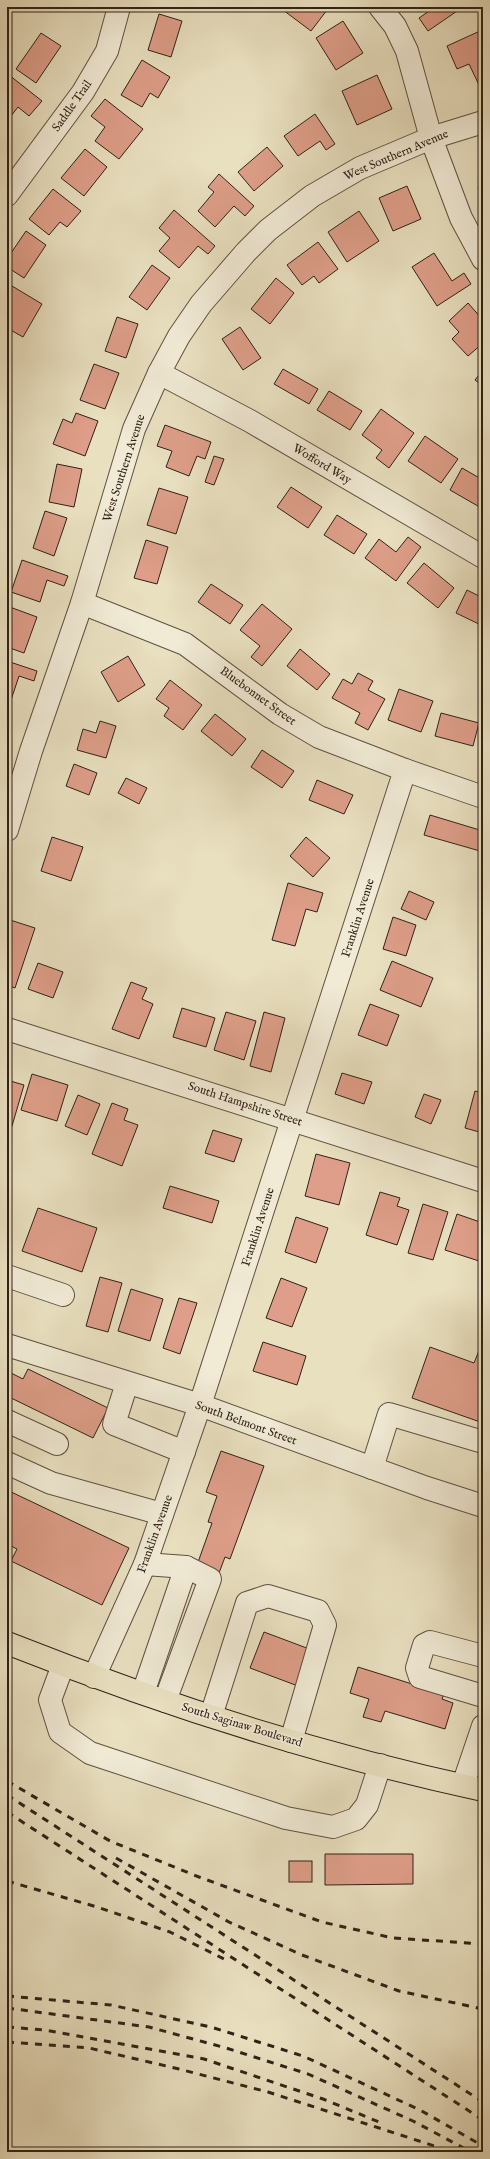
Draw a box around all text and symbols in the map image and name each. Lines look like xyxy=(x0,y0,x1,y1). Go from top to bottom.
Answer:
street label: Saddle Trail xyxy=(49,77,96,135)
street label: West Southern Avenue xyxy=(341,126,451,184)
street label: West Southern Avenue xyxy=(100,412,149,524)
street label: Wofford Way xyxy=(290,441,354,487)
street label: Bluebonnet Street xyxy=(217,663,299,729)
street label: Franklin Avenue xyxy=(338,876,378,959)
street label: South Hampshire Street xyxy=(186,1078,304,1131)
street label: Franklin Avenue xyxy=(238,1185,278,1268)
street label: South Belmont Street xyxy=(193,1398,299,1448)
street label: Franklin Avenue xyxy=(134,1492,176,1575)
street label: South Saginaw Boulevard xyxy=(180,1699,305,1751)

